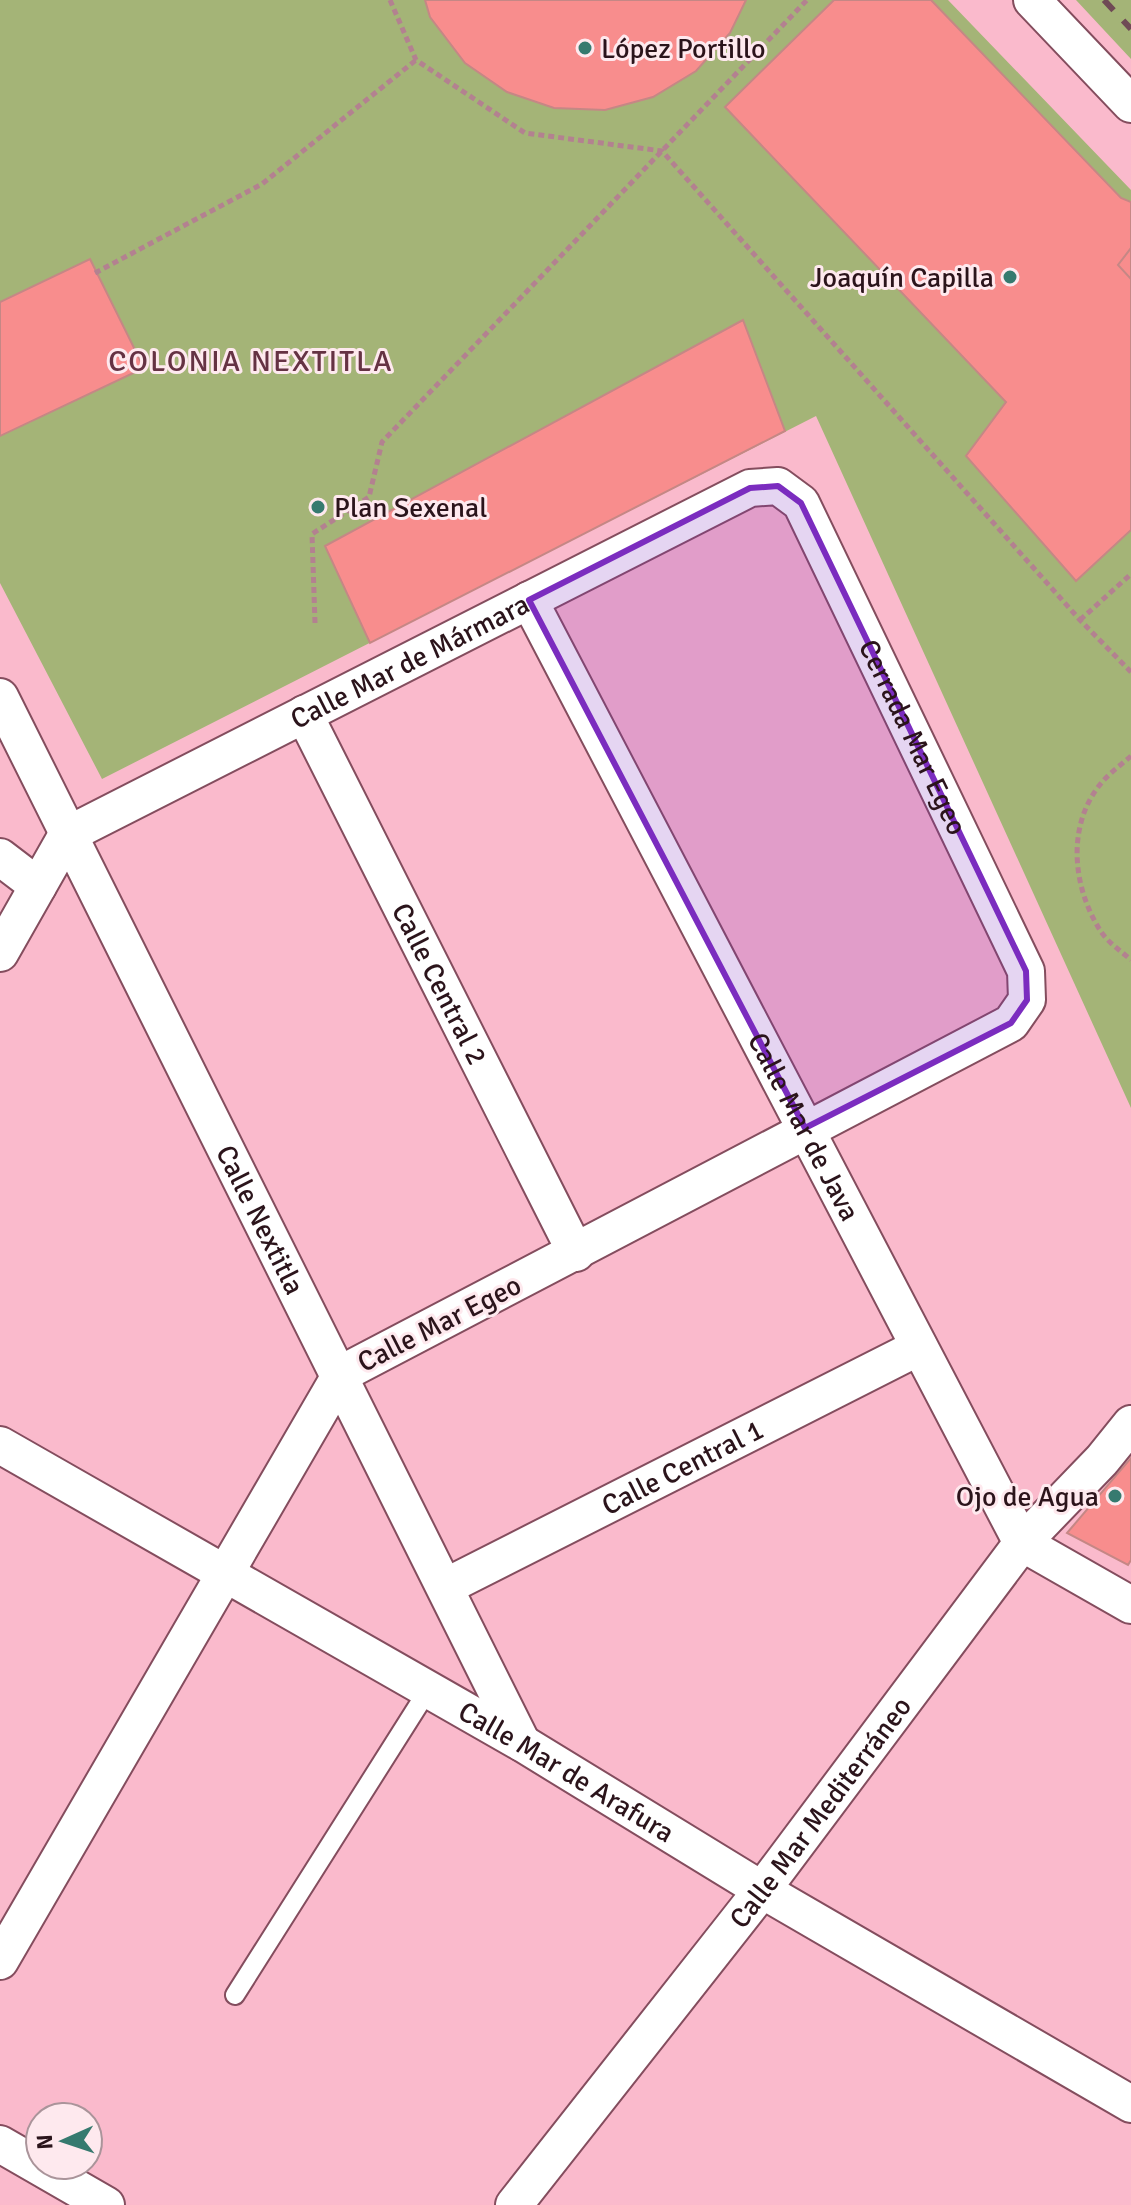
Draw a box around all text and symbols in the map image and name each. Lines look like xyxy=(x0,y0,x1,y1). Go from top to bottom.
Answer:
place label: López Portillo xyxy=(601,32,766,66)
marker: López Portillo xyxy=(576,39,594,57)
place label: Joaquín Capilla xyxy=(810,261,994,295)
marker: Joaquín Capilla xyxy=(1001,268,1019,286)
district label: COLONIA NEXTITLA xyxy=(108,343,394,380)
place label: Plan Sexenal xyxy=(334,491,487,525)
marker: Plan Sexenal xyxy=(309,498,327,516)
street label: Calle Mar de Mármara xyxy=(285,587,535,737)
street label: Cerrada Mar Egeo xyxy=(851,634,974,841)
street label: Calle Central 2 xyxy=(384,898,494,1071)
street label: Calle Mar de Java xyxy=(740,1027,867,1227)
street label: Calle Nextitla xyxy=(208,1140,311,1300)
street label: Calle Mar Egeo xyxy=(352,1268,527,1380)
street label: Calle Central 1 xyxy=(596,1413,769,1523)
place label: Ojo de Agua xyxy=(956,1480,1099,1514)
marker: Ojo de Agua xyxy=(1106,1487,1124,1505)
street label: Calle Mar Mediterráneo xyxy=(723,1690,919,1935)
street label: Calle Mar de Arafura xyxy=(452,1694,680,1850)
north arrow xyxy=(24,2101,104,2181)
text: N xyxy=(31,2134,58,2150)

